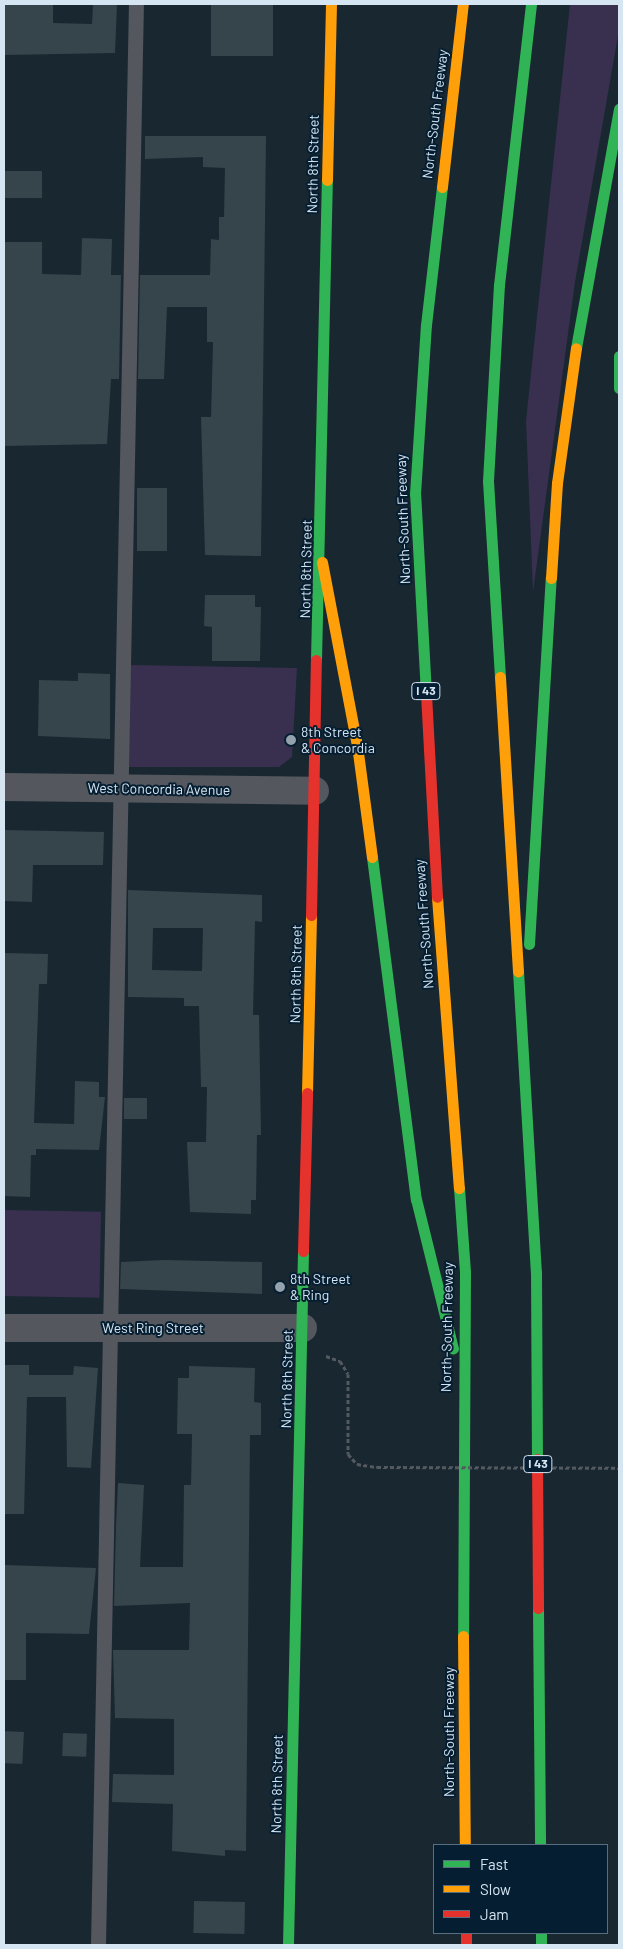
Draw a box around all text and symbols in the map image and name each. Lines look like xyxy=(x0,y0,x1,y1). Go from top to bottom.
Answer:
street label: North-South Freeway xyxy=(419,48,451,180)
street label: North 8th Street xyxy=(304,114,322,214)
street label: North-South Freeway xyxy=(392,454,414,584)
street label: North 8th Street xyxy=(297,519,315,619)
road number: I 43 xyxy=(411,681,441,700)
place label: 8th Street & Concordia xyxy=(301,724,375,756)
marker: 8th Street & Concordia xyxy=(285,734,297,746)
street label: West Concordia Avenue xyxy=(88,779,230,799)
street label: North-South Freeway xyxy=(411,858,437,990)
street label: North 8th Street xyxy=(287,924,305,1024)
street label: North-South Freeway xyxy=(437,1262,457,1392)
place label: 8th Street & Ring xyxy=(290,1271,351,1304)
marker: 8th Street & Ring xyxy=(274,1281,286,1293)
street label: West Ring Street xyxy=(102,1320,204,1336)
street label: North 8th Street xyxy=(278,1329,296,1429)
road number: I 43 xyxy=(523,1455,553,1474)
street label: North-South Freeway xyxy=(441,1667,457,1797)
street label: North 8th Street xyxy=(268,1734,286,1834)
legend xyxy=(433,1844,608,1934)
text: Fast xyxy=(480,1855,508,1873)
text: Slow xyxy=(480,1880,511,1898)
text: Jam xyxy=(480,1905,509,1923)

